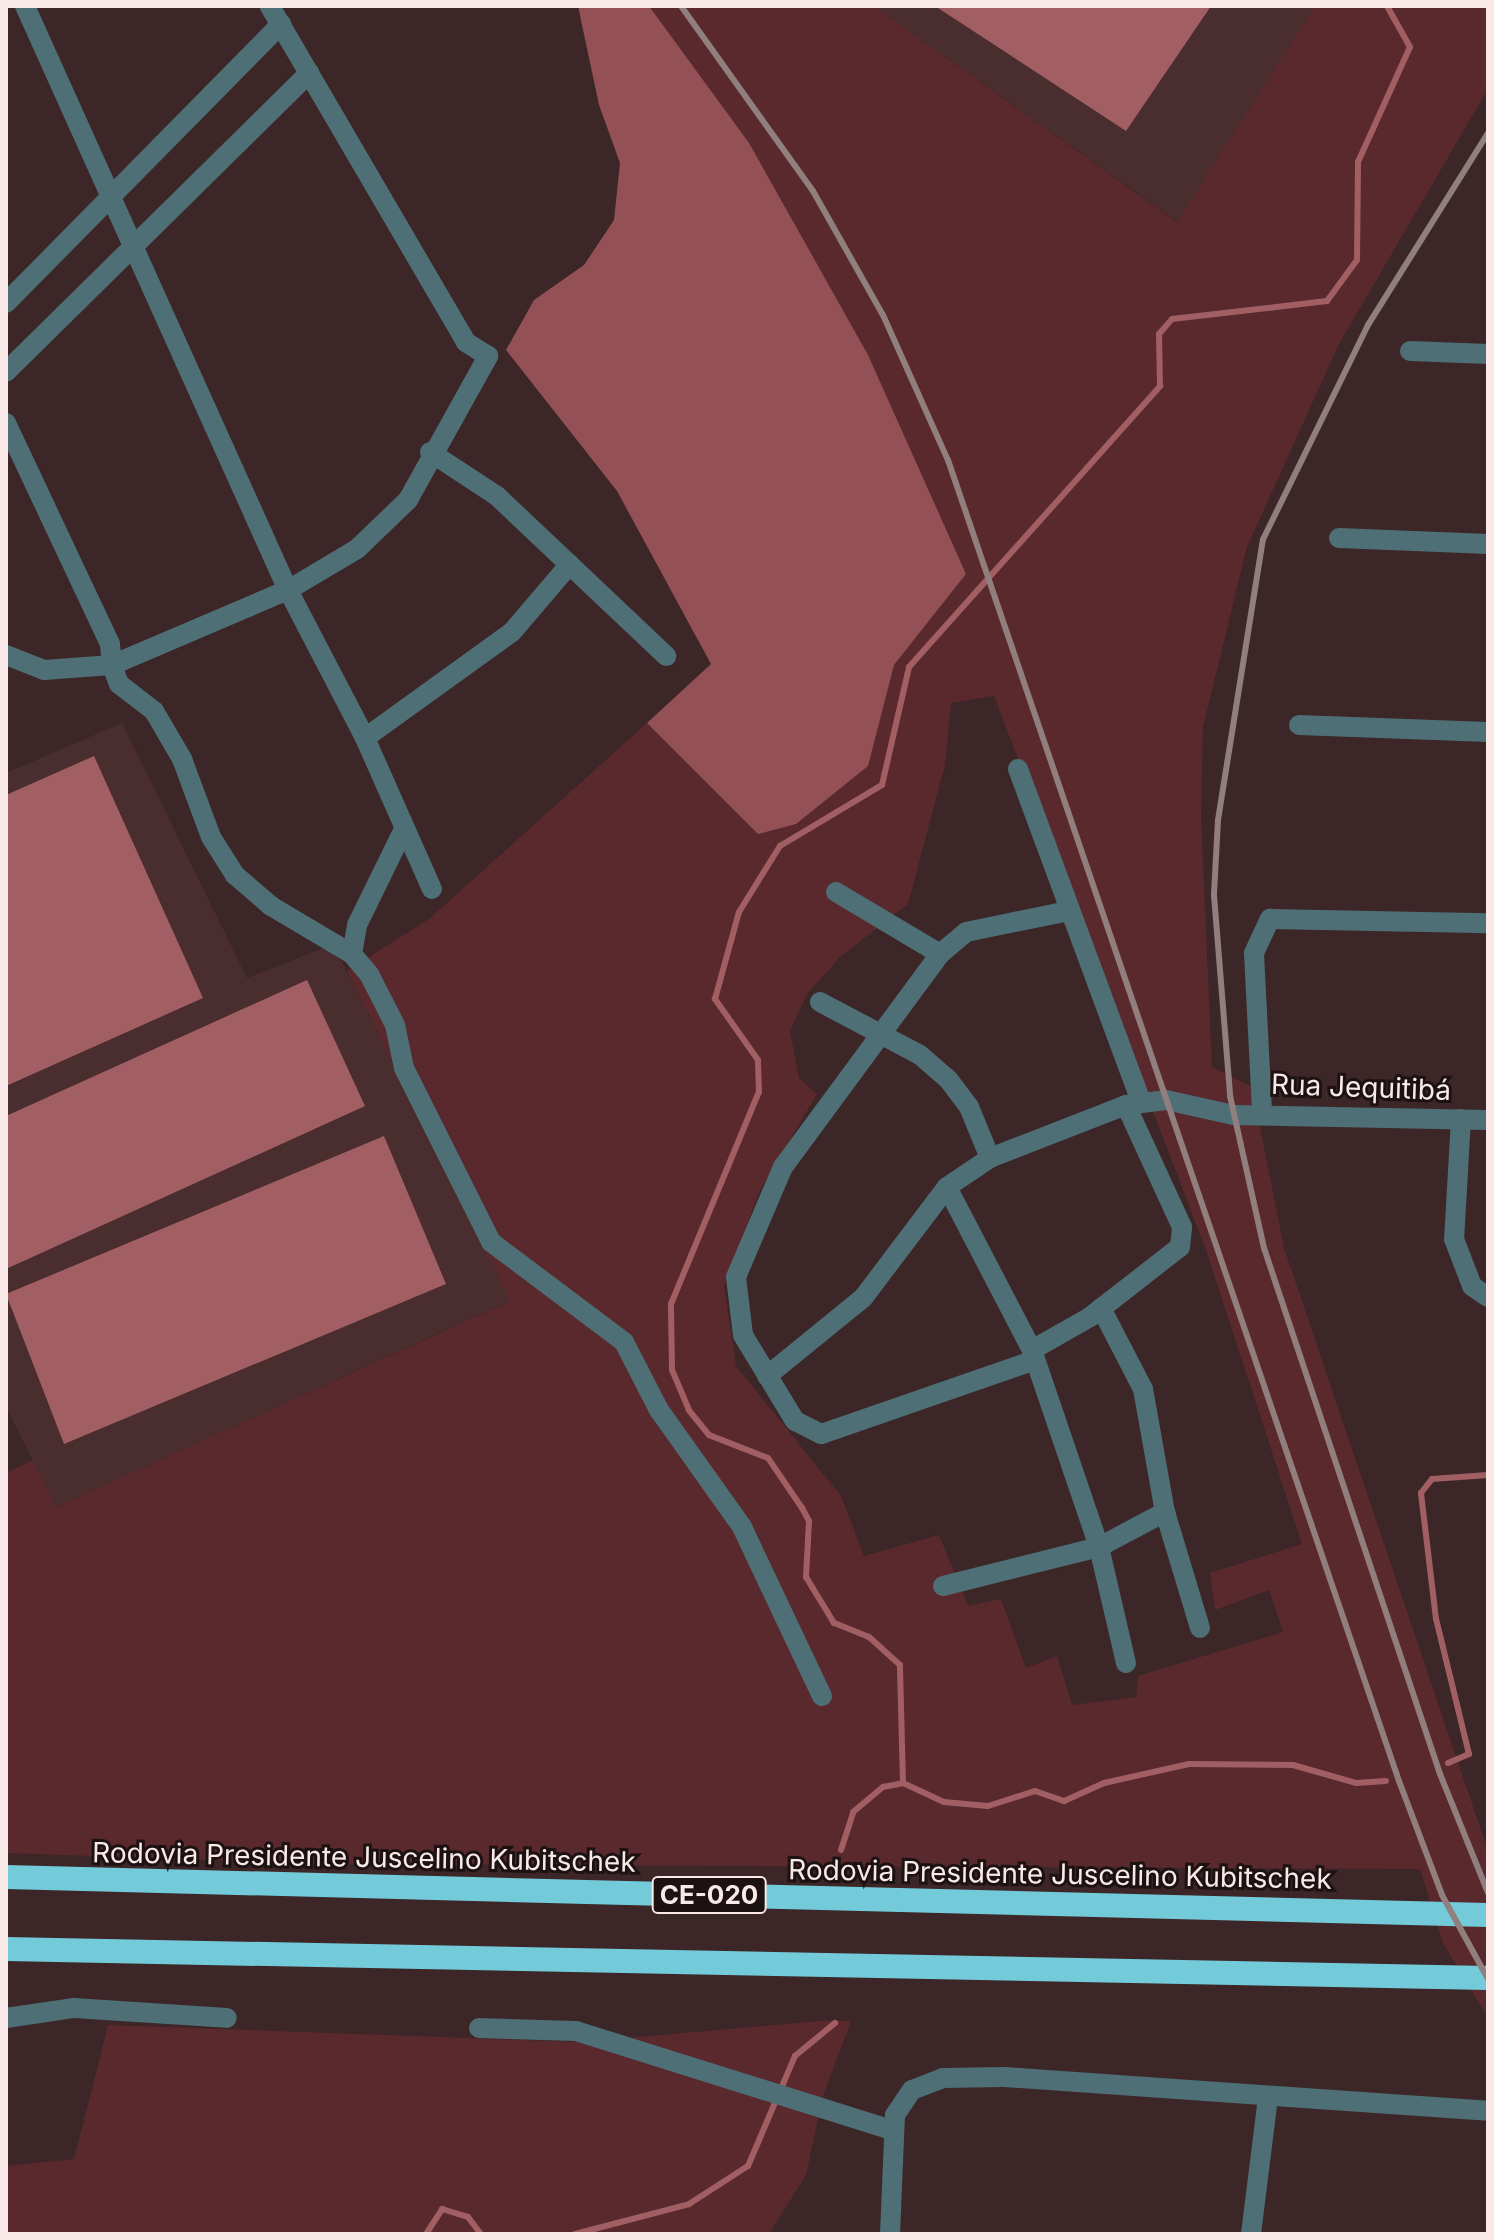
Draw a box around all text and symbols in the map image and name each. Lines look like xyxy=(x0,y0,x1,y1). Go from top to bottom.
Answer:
street label: Rua Jequitibá xyxy=(1270,1067,1452,1107)
street label: Rodovia Presidente Juscelino Kubitschek xyxy=(92,1835,636,1879)
street label: Rodovia Presidente Juscelino Kubitschek xyxy=(788,1852,1332,1896)
road number: CE-020 xyxy=(651,1873,767,1917)

